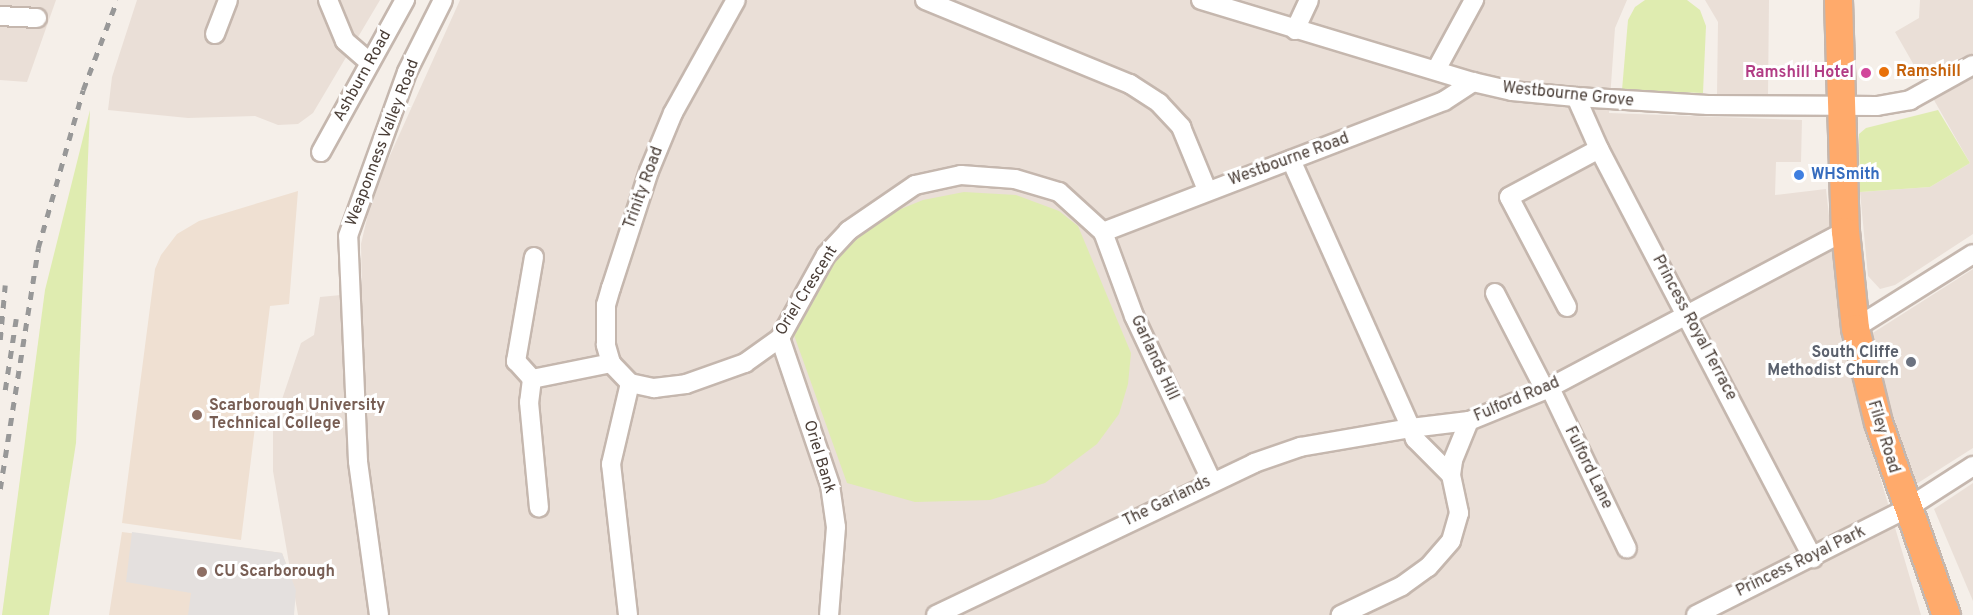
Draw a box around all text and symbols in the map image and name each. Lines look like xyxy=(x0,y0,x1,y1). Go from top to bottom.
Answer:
street label: Ashburn Road xyxy=(330,27,396,125)
street label: Weaponness Valley Road xyxy=(342,57,424,229)
place label: Ramshill xyxy=(1896,62,1961,82)
place label: Ramshill Hotel xyxy=(1745,63,1854,83)
marker: Ramshill xyxy=(1877,65,1891,79)
marker: Ramshill Hotel xyxy=(1859,66,1873,80)
street label: Westbourne Grove xyxy=(1501,79,1635,111)
street label: Westbourne Road xyxy=(1226,129,1352,191)
street label: Trinity Road xyxy=(620,144,668,232)
place label: WHSmith xyxy=(1811,165,1880,185)
marker: WHSmith xyxy=(1792,168,1806,182)
street label: Oriel Crescent xyxy=(772,243,842,339)
street label: Princess Royal Terrace xyxy=(1647,252,1741,404)
street label: Garlands Hill xyxy=(1126,312,1182,404)
place label: South Cliffe Methodist Church xyxy=(1767,343,1899,381)
marker: South Cliffe Methodist Church xyxy=(1904,355,1918,369)
street label: Fulford Road xyxy=(1471,373,1563,427)
place label: Scarborough University Technical College xyxy=(209,396,385,434)
street label: Filey Road xyxy=(1863,398,1903,476)
marker: Scarborough University Technical College xyxy=(190,408,204,422)
street label: Oriel Bank xyxy=(799,418,839,496)
street label: Fulford Lane xyxy=(1560,424,1616,512)
street label: The Garlands xyxy=(1120,472,1214,532)
street label: Princess Royal Park xyxy=(1733,522,1869,602)
place label: CU Scarborough xyxy=(214,562,335,582)
marker: CU Scarborough xyxy=(195,565,209,579)

